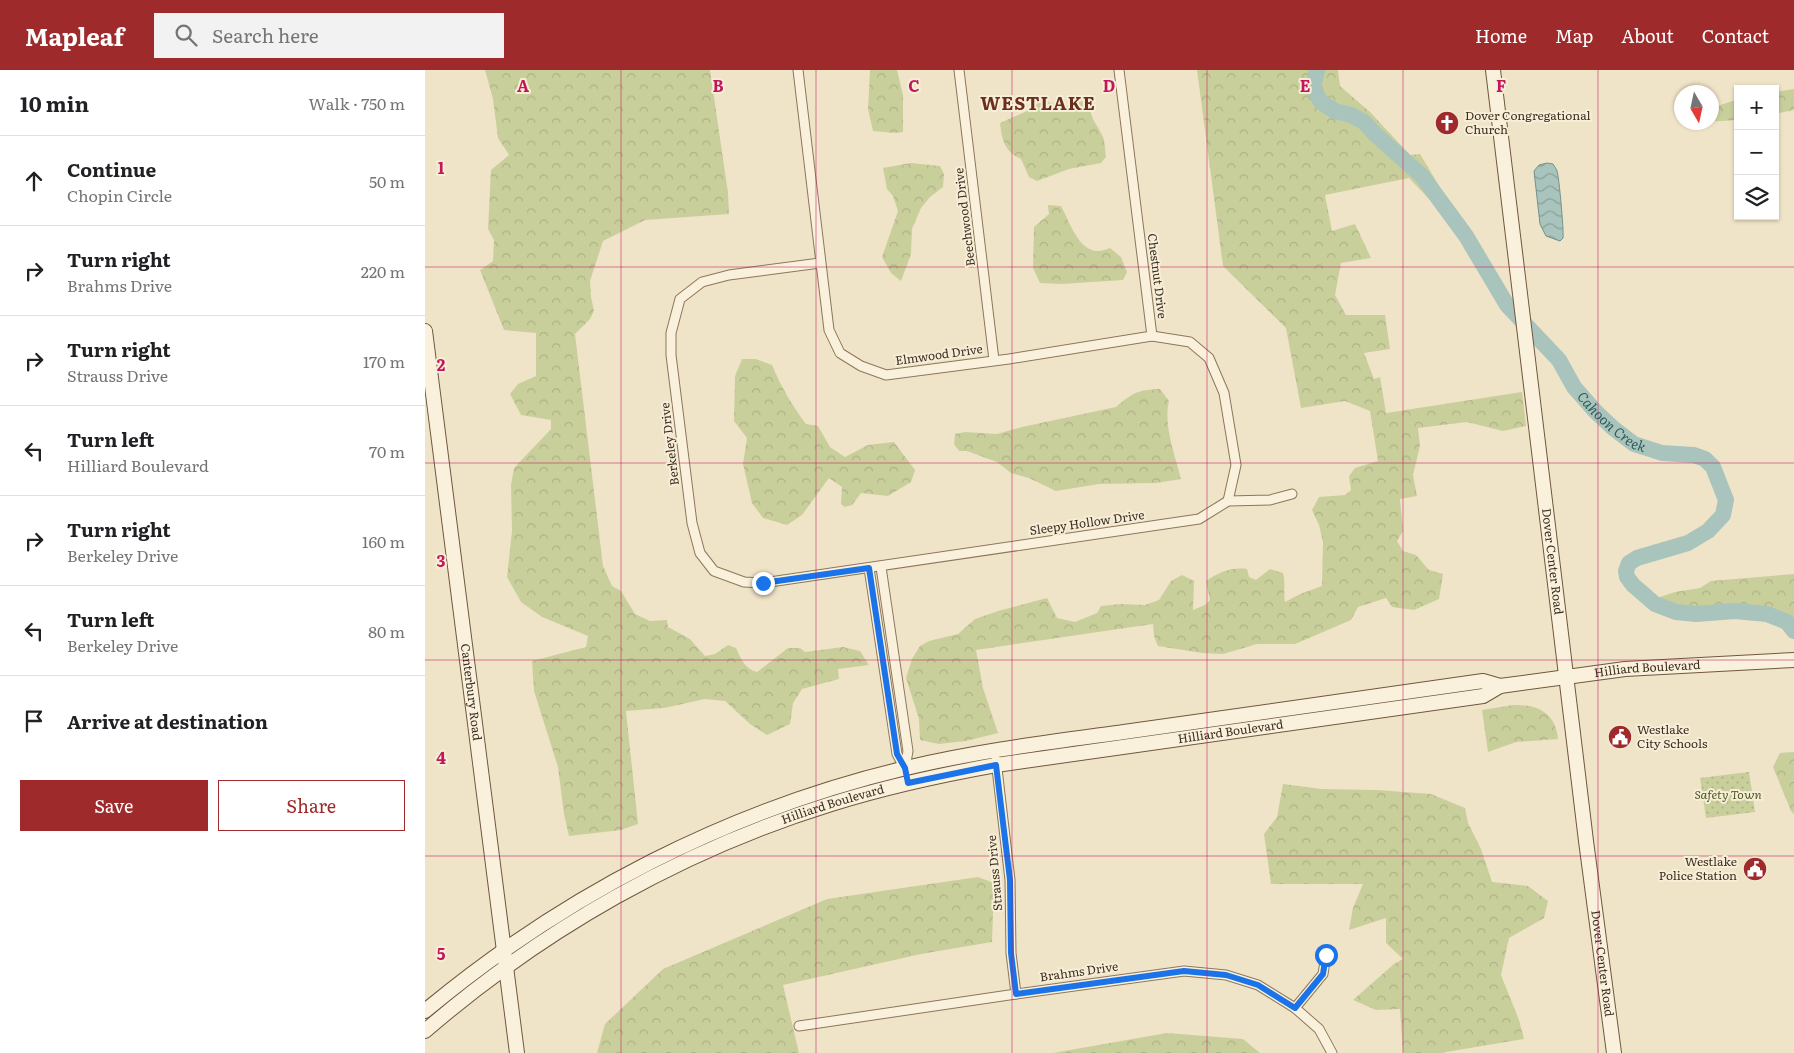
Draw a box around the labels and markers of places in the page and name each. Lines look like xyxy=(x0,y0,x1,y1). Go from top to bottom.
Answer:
place label: Dover Congregational Church xyxy=(1465,106,1591,138)
church icon: Dover Congregational Church xyxy=(1434,110,1460,136)
place label: Westlake City Schools xyxy=(1637,720,1708,752)
public building icon: Westlake City Schools xyxy=(1607,724,1633,750)
place label: Westlake Police Station xyxy=(1659,852,1737,884)
public building icon: Westlake Police Station xyxy=(1742,856,1768,882)

